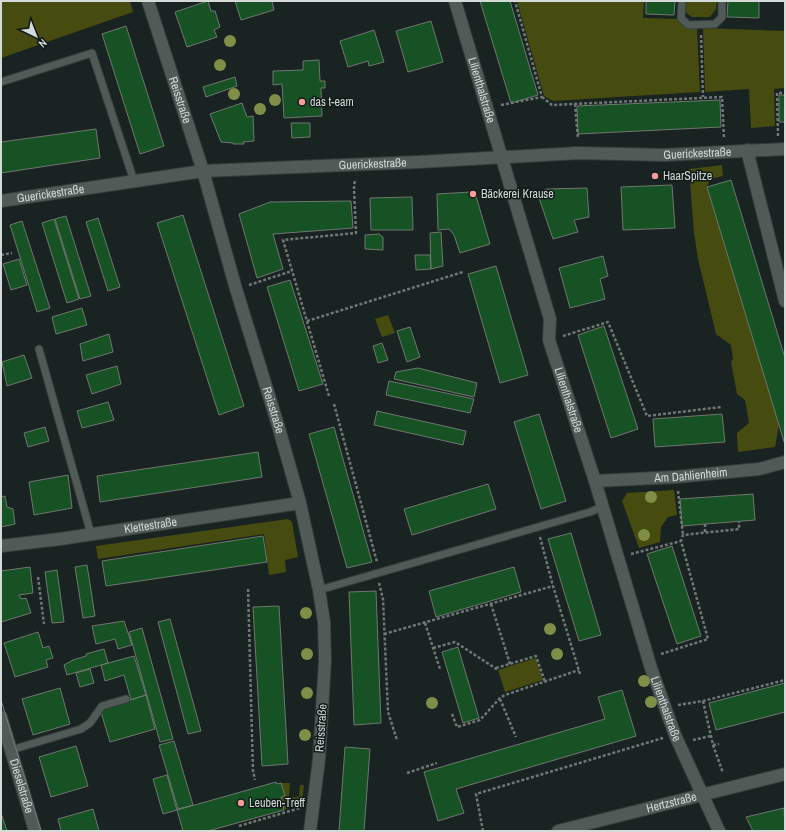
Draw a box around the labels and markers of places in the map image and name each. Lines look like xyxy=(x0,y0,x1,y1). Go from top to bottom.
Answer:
place label: das t-eam xyxy=(310,94,354,110)
marker: das t-eam xyxy=(297,97,307,107)
place label: HaarSpitze xyxy=(663,168,712,184)
marker: HaarSpitze xyxy=(650,171,660,181)
place label: Bäckerei Krause xyxy=(481,186,554,202)
marker: Bäckerei Krause xyxy=(468,189,478,199)
place label: Leuben-Treff xyxy=(249,795,306,811)
marker: Leuben-Treff xyxy=(236,798,246,808)

